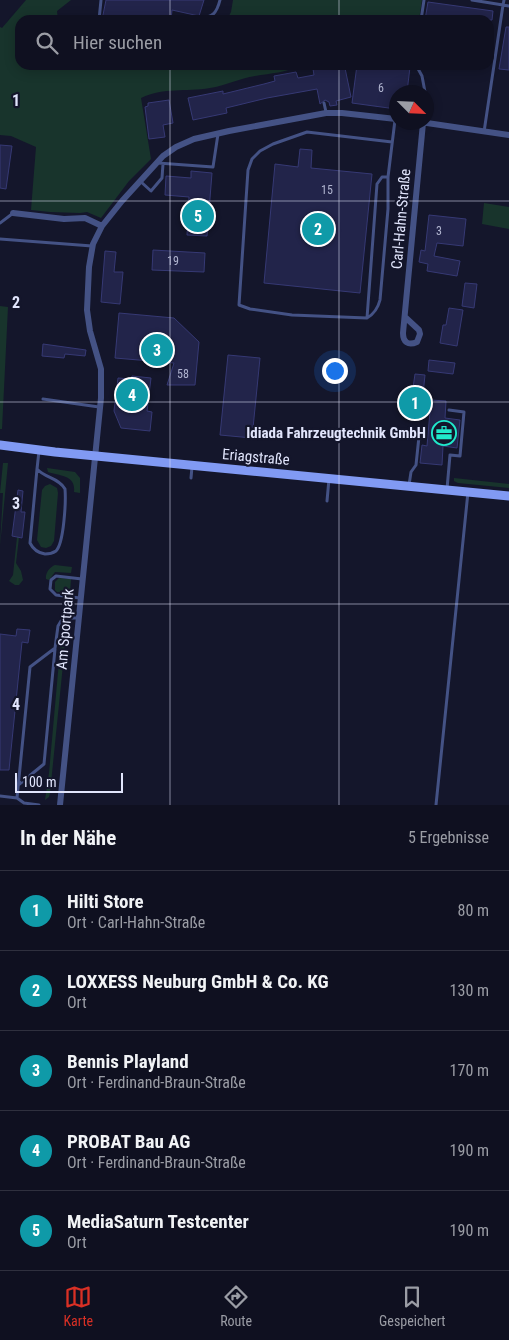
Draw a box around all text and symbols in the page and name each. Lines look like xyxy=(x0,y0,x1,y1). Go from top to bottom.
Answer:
search box xyxy=(15,15,494,70)
icon: search xyxy=(33,29,61,57)
text: Hier suchen xyxy=(73,31,162,54)
house number: 6 xyxy=(378,81,384,95)
north arrow xyxy=(389,85,434,130)
text: 1 xyxy=(12,91,20,110)
street label: Carl-Hahn-Straße xyxy=(388,168,414,270)
house number: 15 xyxy=(321,183,333,197)
pin: 5 xyxy=(182,197,214,235)
pin: 2 xyxy=(302,210,334,248)
house number: 3 xyxy=(436,224,442,238)
house number: 19 xyxy=(167,254,179,268)
text: 2 xyxy=(12,293,20,312)
pin: 3 xyxy=(141,331,173,369)
your location xyxy=(322,358,348,384)
house number: 58 xyxy=(177,367,189,381)
pin: 4 xyxy=(116,376,148,414)
pin: 1 xyxy=(399,384,431,422)
office icon: Idiada Fahrzeugtechnik GmbH xyxy=(431,420,457,446)
place label: Idiada Fahrzeugtechnik GmbH xyxy=(246,424,426,442)
street label: Eriagstraße xyxy=(222,445,290,469)
text: 3 xyxy=(12,494,20,513)
street label: Am Sportpark xyxy=(52,587,78,670)
text: 4 xyxy=(12,695,20,714)
scale bar xyxy=(15,770,122,793)
text: 100 m xyxy=(22,774,57,790)
text: In der Nähe xyxy=(20,826,116,850)
text: 5 Ergebnisse xyxy=(408,828,489,847)
text: Hilti Store xyxy=(67,890,144,913)
text: 1 xyxy=(32,901,40,920)
text: 80 m xyxy=(457,901,489,920)
text: Ort · Carl-Hahn-Straße xyxy=(67,913,205,932)
text: LOXXESS Neuburg GmbH & Co. KG xyxy=(67,970,329,993)
text: 2 xyxy=(32,981,40,1000)
text: 130 m xyxy=(450,981,489,1000)
text: Ort xyxy=(67,993,87,1012)
text: Bennis Playland xyxy=(67,1050,189,1073)
text: 3 xyxy=(32,1061,40,1080)
text: 170 m xyxy=(450,1061,489,1080)
text: Ort · Ferdinand-Braun-Straße xyxy=(67,1073,246,1092)
text: PROBAT Bau AG xyxy=(67,1130,190,1153)
text: 4 xyxy=(32,1141,40,1160)
text: 190 m xyxy=(450,1141,489,1160)
text: Ort · Ferdinand-Braun-Straße xyxy=(67,1153,246,1172)
text: MediaSaturn Testcenter xyxy=(67,1210,249,1233)
text: 5 xyxy=(32,1221,40,1240)
text: 190 m xyxy=(450,1221,489,1240)
text: Ort xyxy=(67,1233,87,1252)
tab: Karte xyxy=(63,1283,93,1329)
tab: Route xyxy=(220,1283,252,1329)
tab: Gespeichert xyxy=(379,1283,446,1329)

